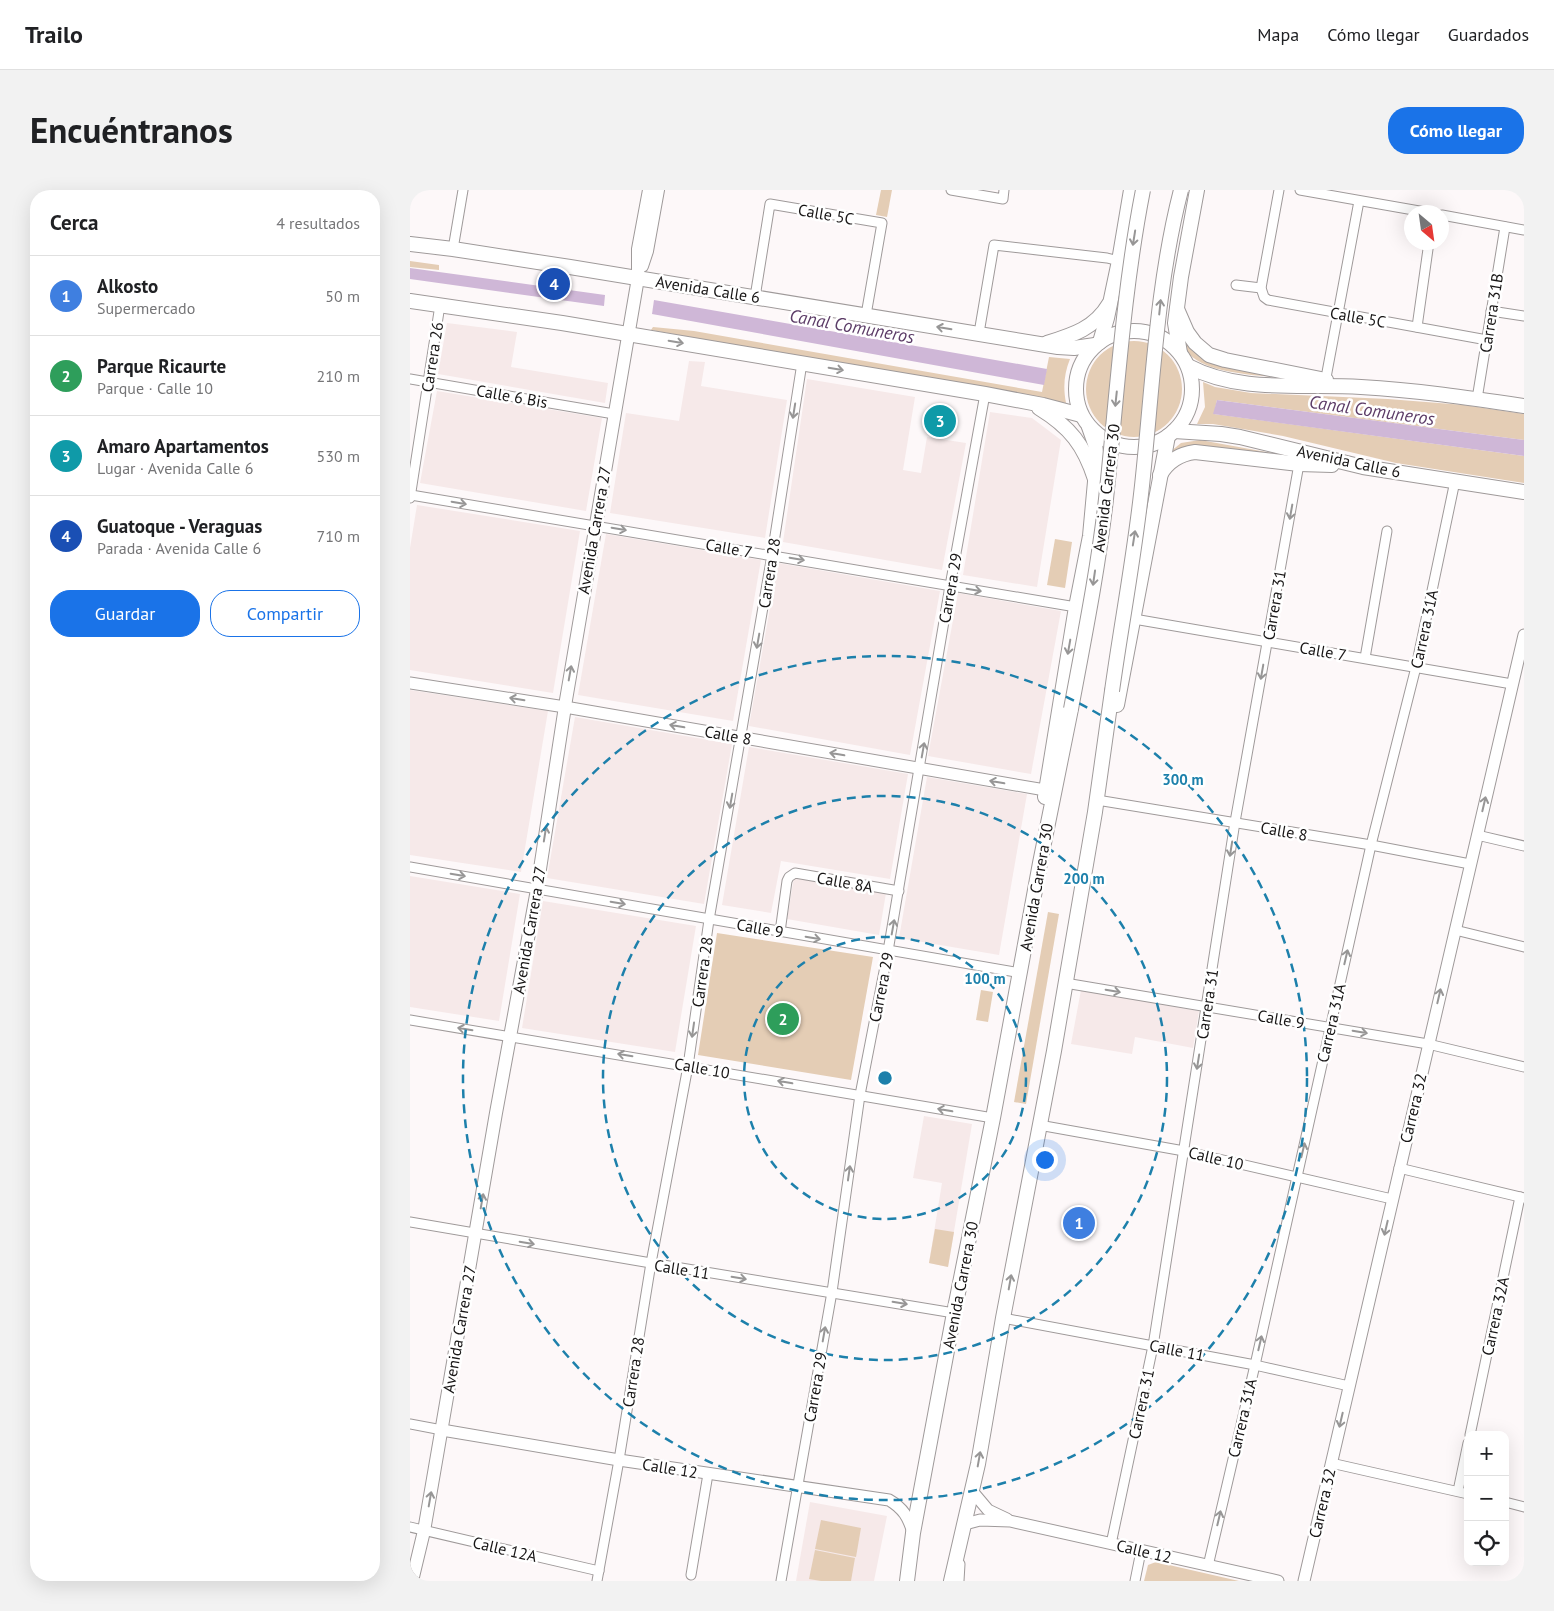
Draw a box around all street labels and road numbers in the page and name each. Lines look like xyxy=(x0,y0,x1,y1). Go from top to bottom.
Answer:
street label: Calle 5C xyxy=(796,199,856,229)
street label: Avenida Calle 6 xyxy=(654,271,762,307)
street label: Carrera 31B xyxy=(1475,272,1507,354)
street label: Calle 5C xyxy=(1328,302,1388,332)
street label: Carrera 26 xyxy=(417,320,447,394)
street label: Calle 6 Bis xyxy=(475,380,549,412)
street label: Avenida Carrera 30 xyxy=(1088,422,1124,553)
street label: Avenida Calle 6 xyxy=(1295,440,1403,482)
street label: Avenida Carrera 27 xyxy=(573,465,615,595)
street label: Calle 7 xyxy=(704,534,754,562)
street label: Carrera 28 xyxy=(754,536,784,610)
street label: Carrera 29 xyxy=(934,551,966,625)
street label: Carrera 31 xyxy=(1258,568,1290,642)
street label: Carrera 31A xyxy=(1406,587,1442,670)
street label: Calle 7 xyxy=(1298,637,1348,665)
street label: Calle 8 xyxy=(703,721,753,749)
street label: Calle 8 xyxy=(1259,817,1309,845)
street label: Avenida Carrera 30 xyxy=(1015,821,1057,952)
street label: Avenida Carrera 27 xyxy=(508,865,550,995)
street label: Calle 8A xyxy=(815,867,875,897)
street label: Calle 9 xyxy=(735,914,785,942)
street label: Carrera 28 xyxy=(687,936,717,1008)
street label: Carrera 29 xyxy=(864,950,898,1024)
street label: Carrera 31 xyxy=(1192,967,1222,1041)
street label: Carrera 31A xyxy=(1312,981,1350,1064)
street label: Calle 9 xyxy=(1256,1005,1306,1033)
street label: Calle 10 xyxy=(673,1053,732,1083)
street label: Carrera 32 xyxy=(1395,1071,1431,1145)
street label: Calle 10 xyxy=(1186,1142,1246,1174)
street label: Avenida Carrera 30 xyxy=(938,1219,982,1350)
street label: Calle 11 xyxy=(653,1255,711,1283)
street label: Avenida Carrera 27 xyxy=(438,1264,480,1394)
street label: Carrera 32A xyxy=(1477,1274,1513,1357)
street label: Carrera 28 xyxy=(618,1335,648,1409)
street label: Calle 11 xyxy=(1148,1335,1206,1365)
street label: Carrera 29 xyxy=(799,1350,831,1424)
street label: Carrera 31 xyxy=(1124,1367,1158,1441)
street label: Carrera 31A xyxy=(1223,1376,1261,1459)
street label: Calle 12 xyxy=(641,1454,699,1482)
street label: Carrera 32 xyxy=(1304,1466,1340,1540)
street label: Calle 12A xyxy=(471,1532,540,1566)
street label: Calle 12 xyxy=(1114,1535,1174,1567)

